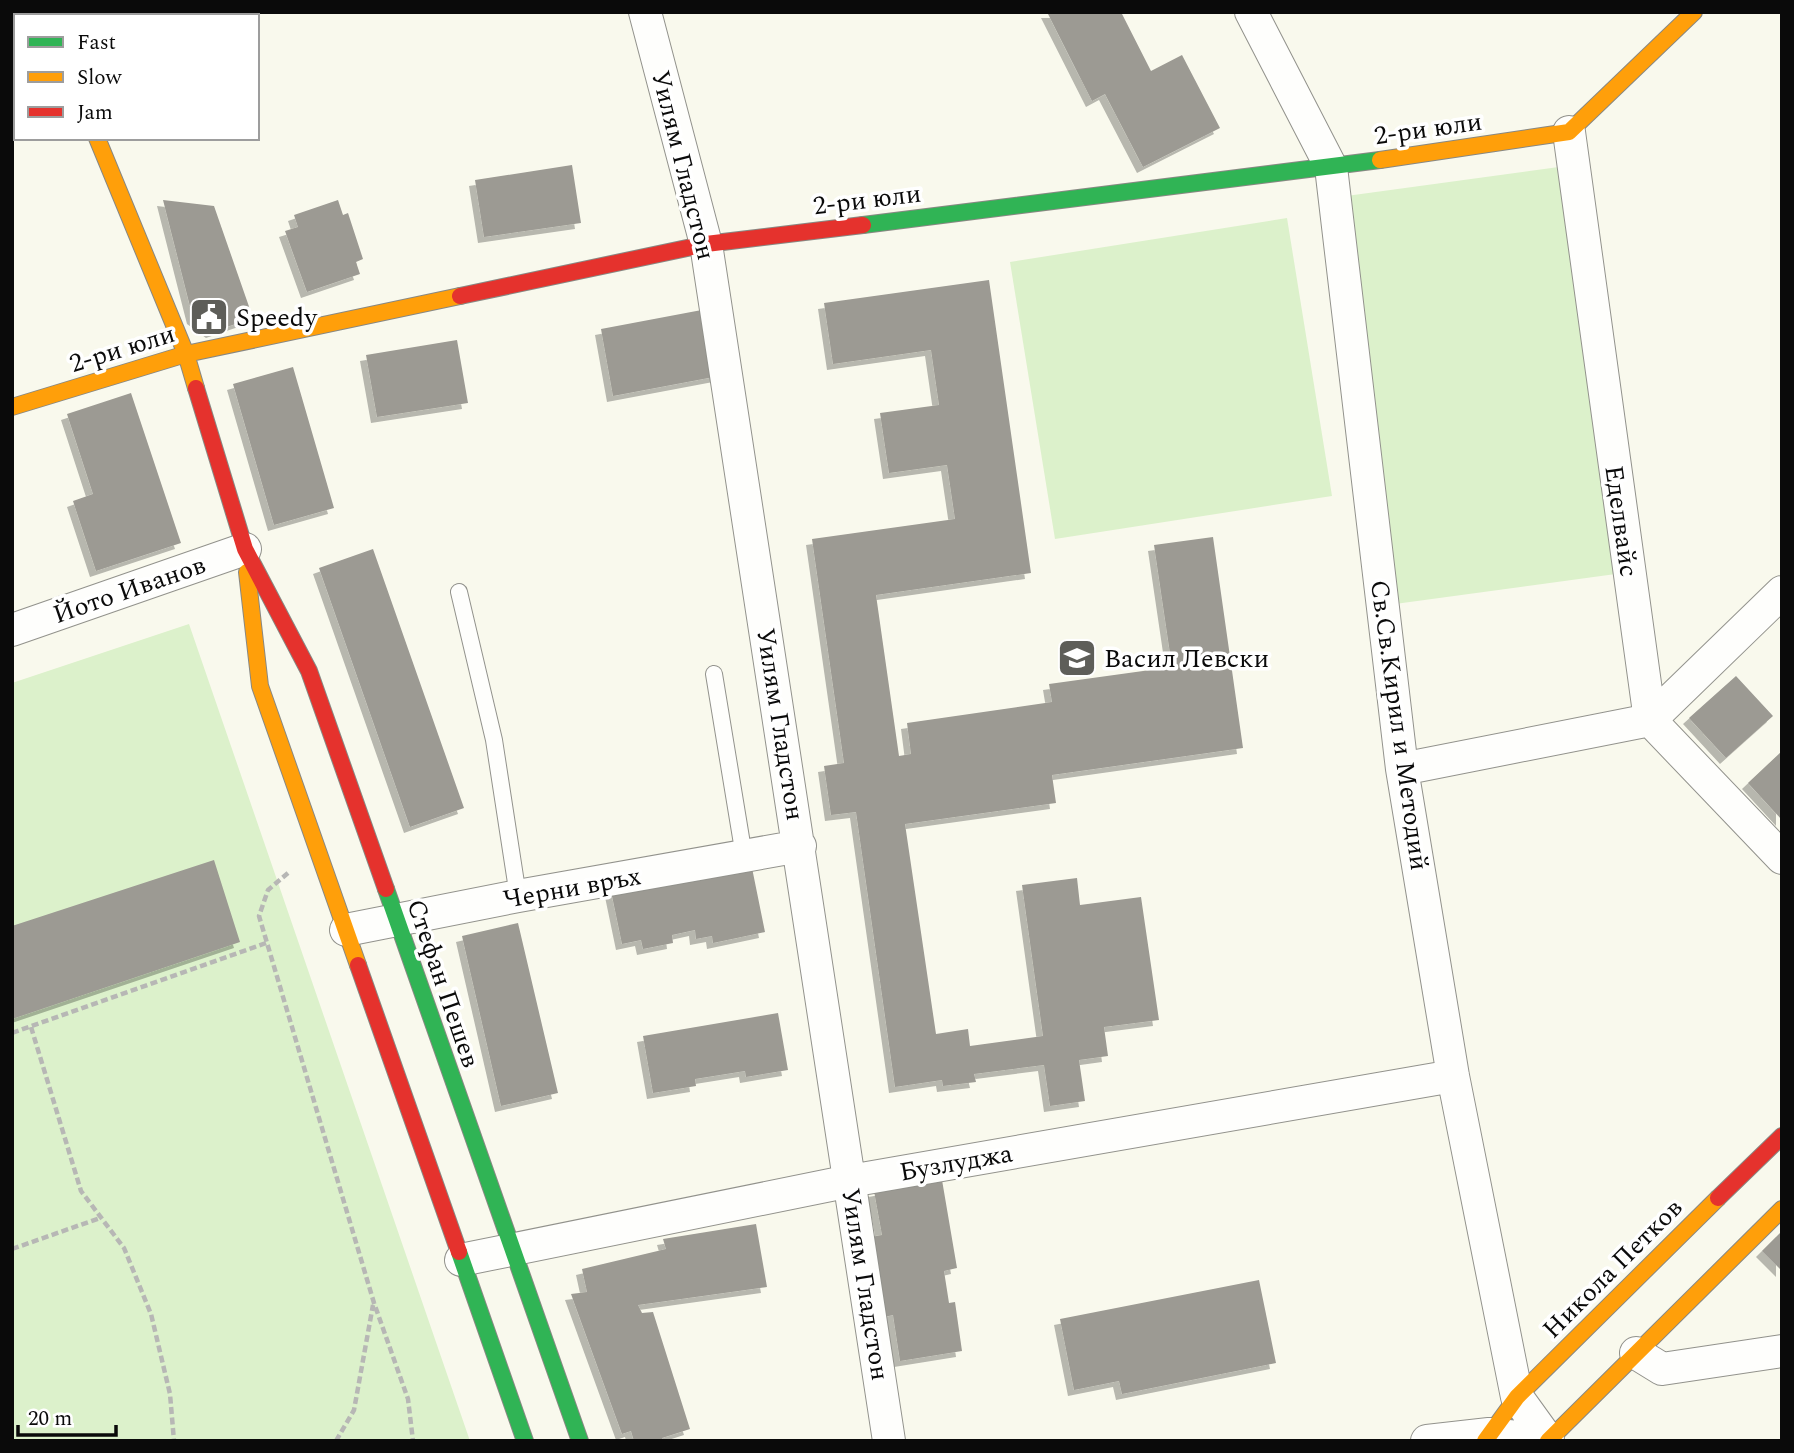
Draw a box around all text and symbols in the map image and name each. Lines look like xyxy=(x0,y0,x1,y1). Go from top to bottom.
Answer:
legend xyxy=(14,14,259,140)
text: Fast xyxy=(77,27,116,59)
text: Slow xyxy=(77,62,123,94)
street label: Уилям Гладстон xyxy=(640,66,726,264)
text: Jam xyxy=(77,97,113,129)
street label: 2-ри юли xyxy=(1372,102,1485,156)
street label: 2-ри юли xyxy=(811,174,923,226)
public building icon: Speedy xyxy=(188,296,230,338)
place label: Speedy xyxy=(236,298,318,338)
street label: 2-ри юли xyxy=(64,314,180,384)
street label: Еделвайс xyxy=(1593,463,1649,579)
street label: Йото Иванов xyxy=(48,545,211,635)
street label: Св.Св.Кирил и Методий xyxy=(1359,577,1439,873)
street label: Уилям Гладстон xyxy=(745,625,815,823)
school or university icon: Васил Левски xyxy=(1056,637,1098,679)
place label: Васил Левски xyxy=(1104,639,1269,679)
street label: Черни връх xyxy=(500,856,644,920)
street label: Стефан Пешев xyxy=(396,894,491,1073)
street label: Бузлуджа xyxy=(896,1133,1016,1193)
street label: Уилям Гладстон xyxy=(830,1185,900,1383)
street label: Никола Петков xyxy=(1533,1189,1692,1348)
scale bar xyxy=(18,1394,116,1438)
text: 20 m xyxy=(28,1403,72,1435)

